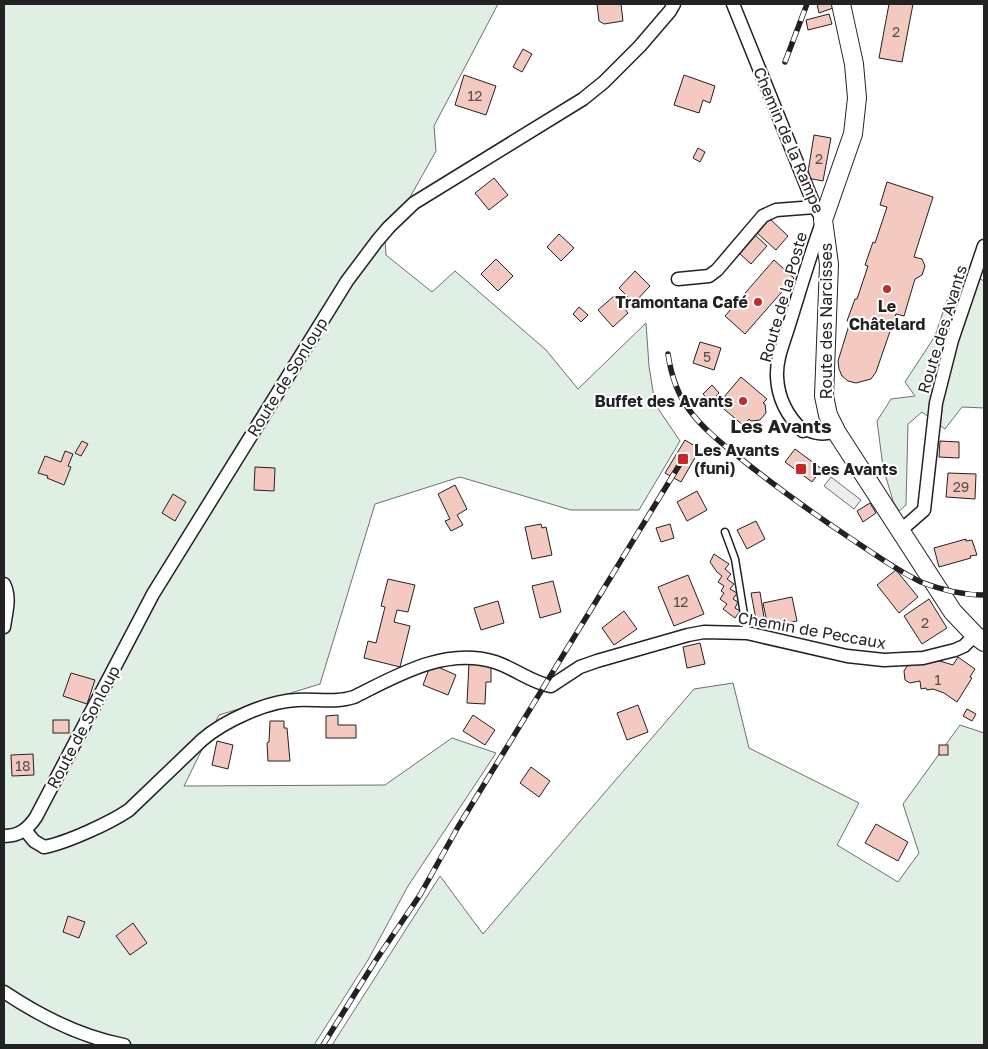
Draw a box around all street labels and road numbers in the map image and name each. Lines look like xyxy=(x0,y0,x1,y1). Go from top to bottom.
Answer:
street label: Chemin de la Rampe xyxy=(749,64,829,216)
street label: Route de la Poste xyxy=(755,229,811,365)
street label: Route des Narcisses xyxy=(816,243,836,399)
street label: Route des Avants xyxy=(913,262,971,396)
street label: Route de Sonloup xyxy=(242,314,332,440)
street label: Chemin de Peccaux xyxy=(736,607,888,653)
street label: Route de Sonloup xyxy=(42,662,124,792)

